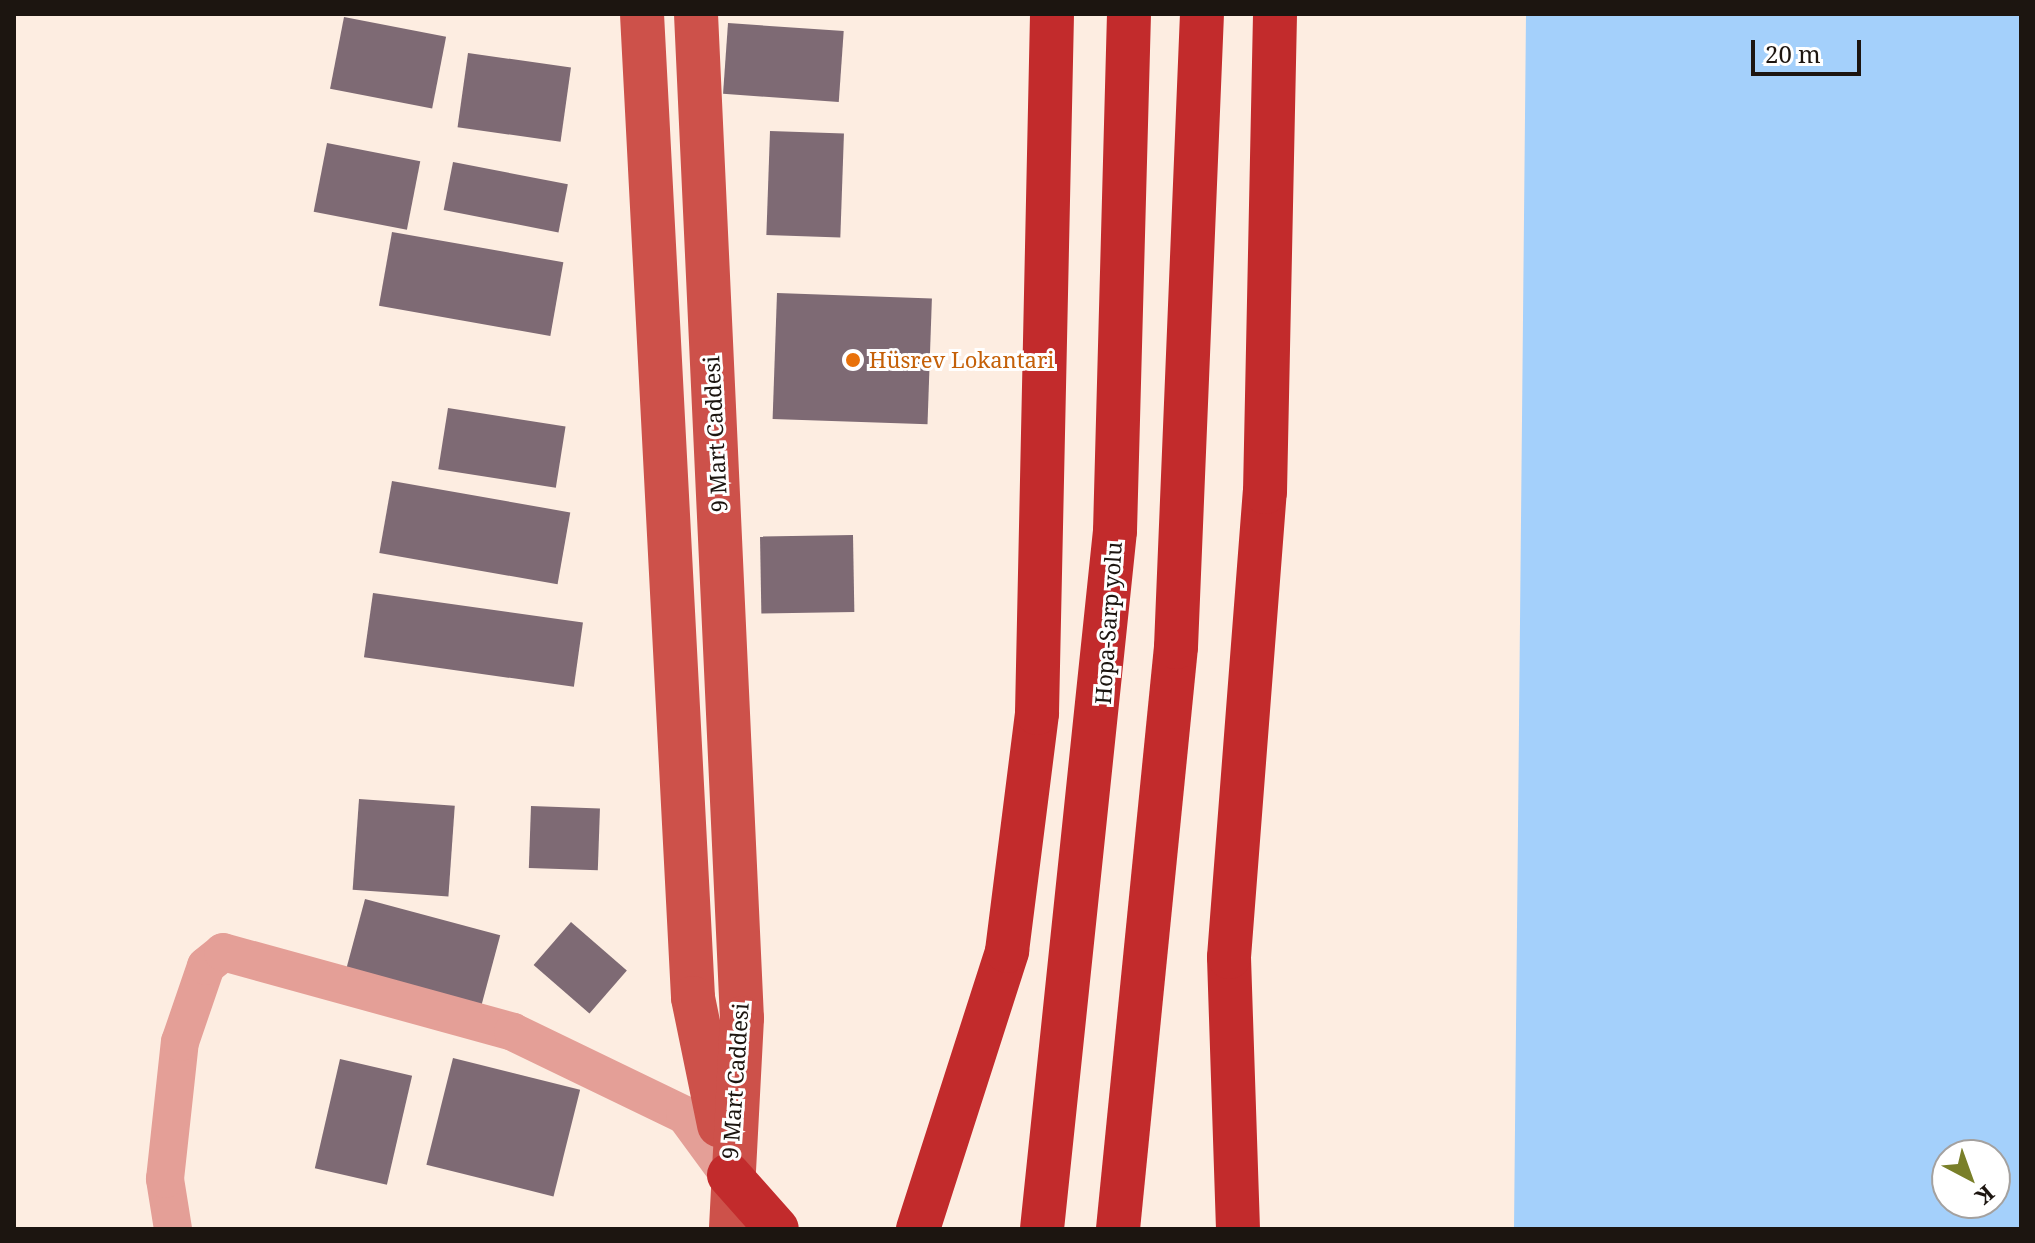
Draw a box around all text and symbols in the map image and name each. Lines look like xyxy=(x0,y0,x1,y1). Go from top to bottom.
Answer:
scale bar xyxy=(1755,24,1865,74)
text: 20 m xyxy=(1765,37,1821,70)
place label: Hüsrev Lokantari xyxy=(869,347,1054,373)
marker: Hüsrev Lokantari xyxy=(844,351,862,369)
street label: 9 Mart Caddesi xyxy=(698,355,732,513)
street label: Hopa-Sarp yolu xyxy=(1089,541,1127,705)
street label: 9 Mart Caddesi xyxy=(716,1002,754,1160)
north arrow xyxy=(1931,1139,2011,1219)
text: K xyxy=(1969,1179,2001,1212)

